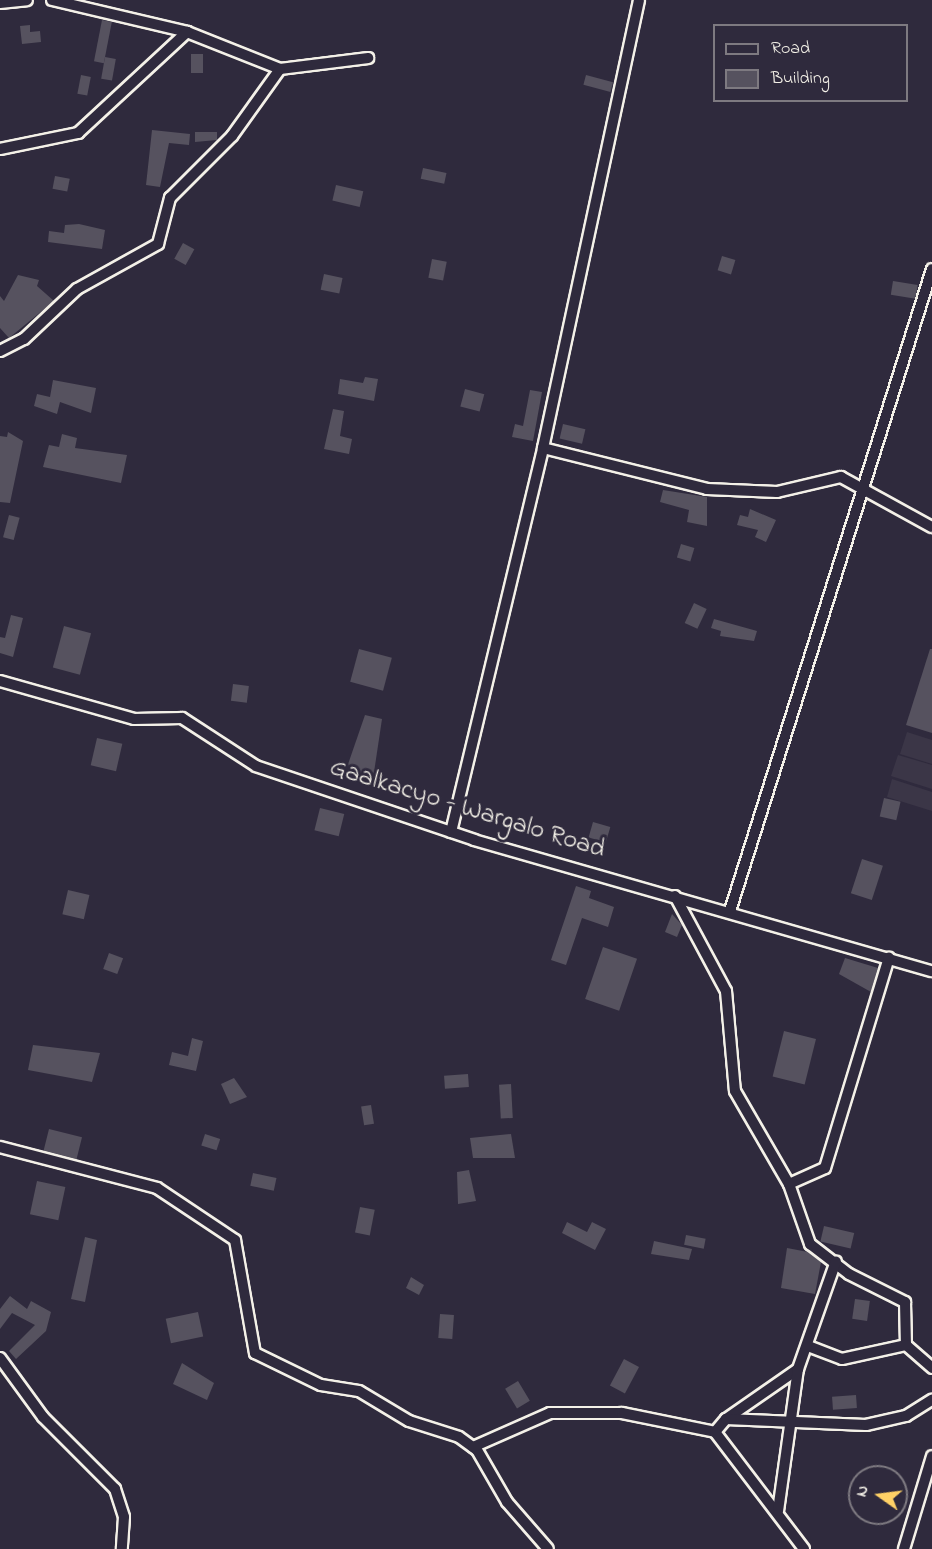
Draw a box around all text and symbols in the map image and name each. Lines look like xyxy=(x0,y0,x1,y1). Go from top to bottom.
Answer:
legend xyxy=(713,24,908,102)
text: Road xyxy=(771,36,810,62)
text: Building xyxy=(771,66,830,92)
street label: Gaalkacyo - Wargalo Road xyxy=(326,753,608,867)
north arrow xyxy=(848,1465,908,1525)
text: N xyxy=(850,1483,875,1499)

